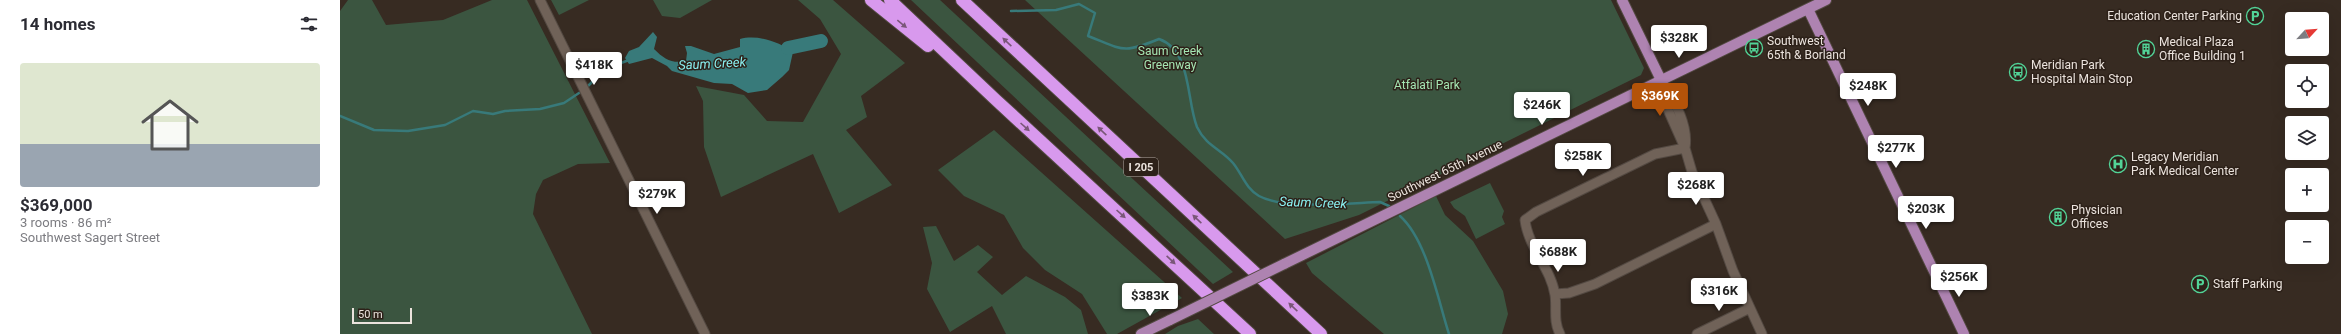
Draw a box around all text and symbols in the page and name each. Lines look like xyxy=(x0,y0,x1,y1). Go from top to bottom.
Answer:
parking icon: Education Center Parking xyxy=(2245,6,2265,26)
place label: Education Center Parking xyxy=(2107,9,2242,23)
north arrow xyxy=(2285,12,2329,56)
map controls xyxy=(2285,12,2329,264)
icon: filters xyxy=(298,13,320,35)
text: 14 homes xyxy=(20,14,96,34)
one-way arrow xyxy=(896,20,907,29)
pin: $328K xyxy=(1651,25,1707,59)
text: $328K xyxy=(1660,30,1698,45)
place label: Southwest 65th & Borland xyxy=(1767,34,1846,62)
place label: Medical Plaza Office Building 1 xyxy=(2159,35,2246,63)
one-way arrow xyxy=(1002,37,1012,47)
bus stop icon: Southwest 65th & Borland xyxy=(1744,38,1764,58)
building icon: Medical Plaza Office Building 1 xyxy=(2136,39,2156,59)
park label: Saum Creek Greenway xyxy=(1138,44,1203,72)
pin: $418K xyxy=(566,52,622,86)
water label: Saum Creek xyxy=(678,54,747,73)
text: $418K xyxy=(575,57,613,72)
place label: Meridian Park Hospital Main Stop xyxy=(2031,58,2133,86)
bus stop icon: Meridian Park Hospital Main Stop xyxy=(2008,62,2028,82)
button: locate xyxy=(2285,64,2329,108)
pin: $248K xyxy=(1840,73,1896,107)
park label: Atfalati Park xyxy=(1394,78,1461,92)
text: $248K xyxy=(1849,78,1887,93)
pin: $369K xyxy=(1632,83,1688,117)
text: $369K xyxy=(1641,88,1679,103)
icon: home xyxy=(134,89,206,161)
pin: $246K xyxy=(1514,92,1570,126)
text: $246K xyxy=(1523,97,1561,112)
button: layers xyxy=(2285,116,2329,160)
one-way arrow xyxy=(1020,122,1030,131)
one-way arrow xyxy=(1097,126,1107,136)
pin: $277K xyxy=(1868,135,1924,169)
street label: Southwest 65th Avenue xyxy=(1385,137,1505,205)
text: $277K xyxy=(1877,140,1915,155)
pin: $258K xyxy=(1555,143,1611,177)
text: $258K xyxy=(1564,148,1602,163)
place label: Legacy Meridian Park Medical Center xyxy=(2131,150,2239,178)
hospital icon: Legacy Meridian Park Medical Center xyxy=(2108,154,2128,174)
road number: I 205 xyxy=(1124,158,1158,176)
button: + xyxy=(2285,168,2329,212)
pin: $268K xyxy=(1668,172,1724,206)
text: $268K xyxy=(1677,177,1715,192)
pin: $279K xyxy=(629,181,685,215)
text: $279K xyxy=(638,186,676,201)
water label: Saum Creek xyxy=(1279,194,1348,211)
text: $369,000 xyxy=(20,195,92,215)
pin: $203K xyxy=(1898,196,1954,230)
text: $203K xyxy=(1907,201,1945,216)
place label: Physician Offices xyxy=(2071,203,2122,231)
building icon: Physician Offices xyxy=(2048,207,2068,227)
one-way arrow xyxy=(1116,210,1126,219)
text: 3 rooms · 86 m² xyxy=(20,215,112,230)
one-way arrow xyxy=(1193,215,1202,224)
button: − xyxy=(2285,220,2329,264)
text: Southwest Sagert Street xyxy=(20,230,160,245)
pin: $688K xyxy=(1530,239,1586,273)
text: $688K xyxy=(1539,244,1577,259)
one-way arrow xyxy=(1165,256,1176,265)
pin: $256K xyxy=(1931,264,1987,298)
text: $256K xyxy=(1940,269,1978,284)
parking icon: Staff Parking xyxy=(2190,274,2210,294)
place label: Staff Parking xyxy=(2213,277,2282,291)
pin: $316K xyxy=(1691,278,1747,312)
pin: $383K xyxy=(1122,283,1178,317)
text: $316K xyxy=(1700,283,1738,298)
text: $383K xyxy=(1131,288,1169,303)
one-way arrow xyxy=(1288,303,1298,312)
scale bar xyxy=(352,306,412,325)
text: 50 m xyxy=(358,308,383,321)

